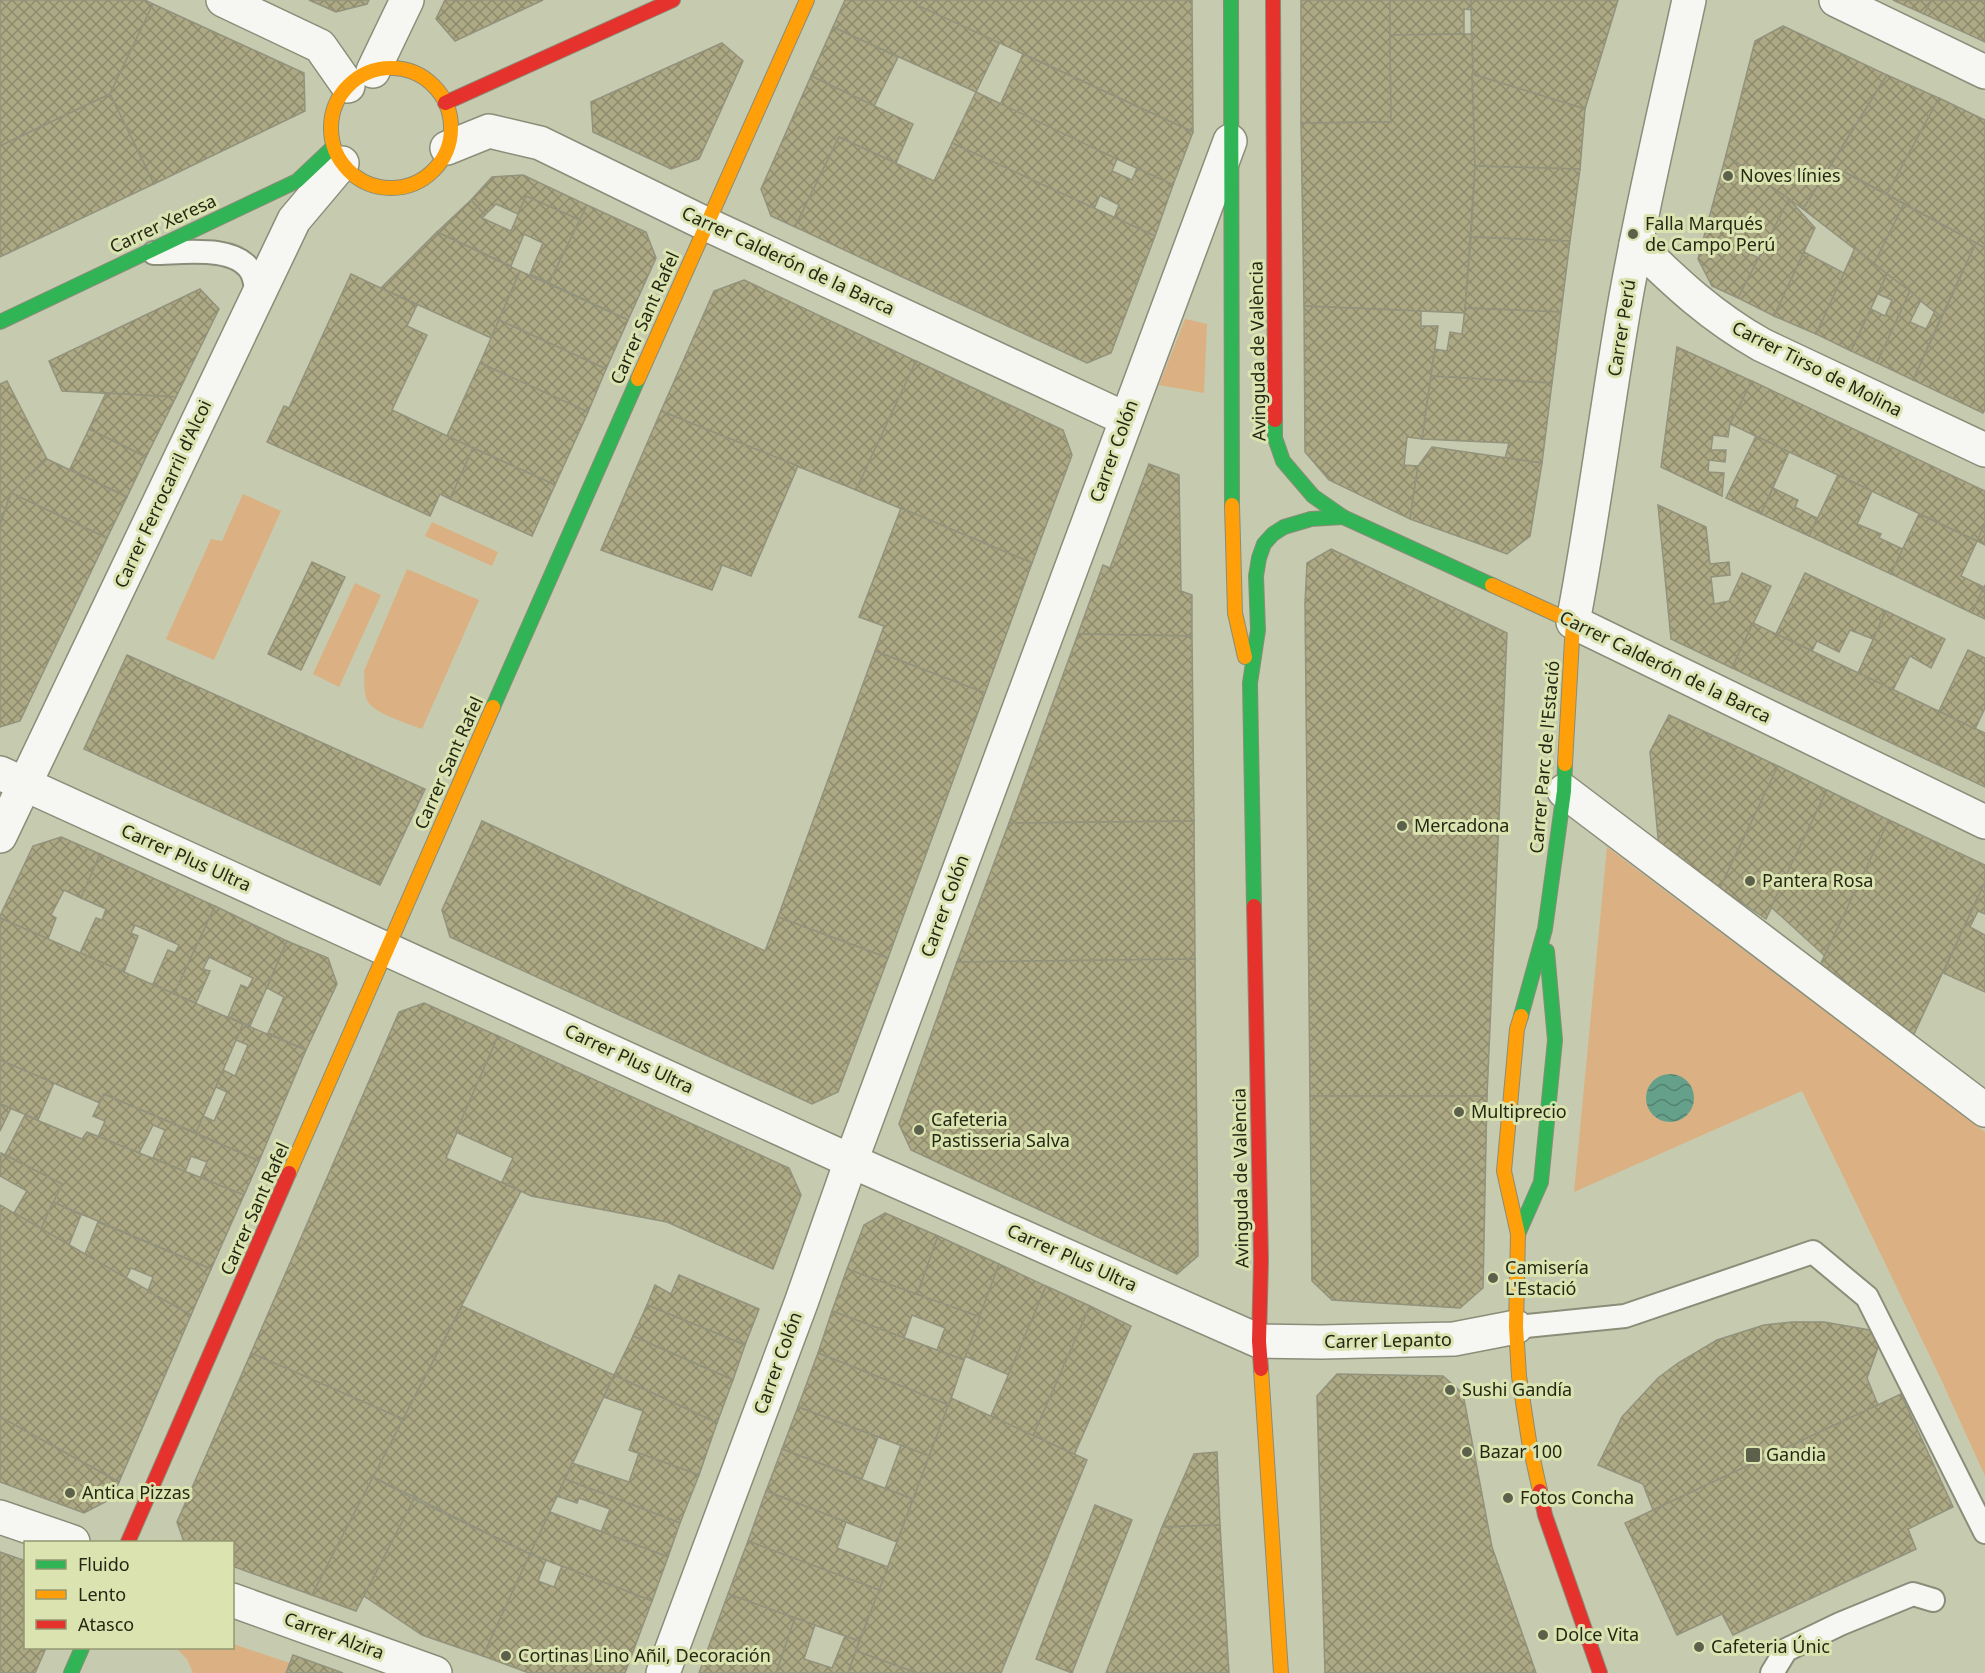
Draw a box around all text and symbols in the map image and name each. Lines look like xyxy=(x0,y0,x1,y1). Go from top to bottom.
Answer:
place label: Noves línies xyxy=(1740,163,1841,187)
marker: Noves línies xyxy=(1721,169,1735,183)
street label: Carrer Xeresa xyxy=(105,188,220,258)
street label: Carrer Calderón de la Barca xyxy=(678,200,899,320)
place label: Falla Marqués de Campo Perú xyxy=(1645,211,1775,256)
marker: Falla Marqués de Campo Perú xyxy=(1626,227,1640,241)
street label: Carrer Sant Rafel xyxy=(604,247,684,388)
street label: Avinguda de València xyxy=(1243,261,1271,441)
street label: Carrer Perú xyxy=(1602,278,1641,378)
street label: Carrer Tirso de Molina xyxy=(1728,315,1907,422)
street label: Carrer Ferrocarril d'Alcoi xyxy=(108,396,216,592)
street label: Carrer Colón xyxy=(1083,396,1143,505)
street label: Carrer Calderón de la Barca xyxy=(1556,604,1775,728)
street label: Carrer Parc de l'Estació xyxy=(1524,659,1564,854)
street label: Carrer Sant Rafel xyxy=(408,692,488,833)
place label: Mercadona xyxy=(1414,813,1509,837)
street label: Carrer Plus Ultra xyxy=(118,818,255,896)
marker: Mercadona xyxy=(1395,819,1409,833)
street label: Carrer Colón xyxy=(914,851,974,960)
place label: Pantera Rosa xyxy=(1762,868,1873,892)
marker: Pantera Rosa xyxy=(1743,874,1757,888)
street label: Carrer Plus Ultra xyxy=(561,1018,698,1098)
street label: Avinguda de València xyxy=(1226,1088,1254,1268)
place label: Multiprecio xyxy=(1471,1099,1567,1123)
marker: Multiprecio xyxy=(1452,1105,1466,1119)
place label: Cafeteria Pastisseria Salva xyxy=(931,1107,1070,1152)
marker: Cafeteria Pastisseria Salva xyxy=(912,1123,926,1137)
street label: Carrer Sant Rafel xyxy=(214,1138,294,1279)
street label: Carrer Plus Ultra xyxy=(1004,1218,1141,1296)
place label: Camisería L'Estació xyxy=(1505,1255,1589,1300)
marker: Camisería L'Estació xyxy=(1486,1271,1500,1285)
street label: Carrer Colón xyxy=(747,1308,807,1417)
street label: Carrer Lepanto xyxy=(1324,1327,1452,1353)
place label: Sushi Gandía xyxy=(1462,1377,1572,1401)
marker: Sushi Gandía xyxy=(1443,1383,1457,1397)
place label: Bazar 100 xyxy=(1479,1439,1562,1463)
place label: Gandia xyxy=(1766,1442,1826,1466)
marker: Bazar 100 xyxy=(1460,1445,1474,1459)
marker: Gandia xyxy=(1744,1446,1762,1464)
place label: Antica Pizzas xyxy=(82,1480,190,1504)
place label: Fotos Concha xyxy=(1520,1485,1634,1509)
marker: Antica Pizzas xyxy=(63,1486,77,1500)
marker: Fotos Concha xyxy=(1501,1491,1515,1505)
legend xyxy=(24,1541,234,1649)
text: Fluido xyxy=(78,1552,130,1576)
text: Lento xyxy=(78,1582,126,1606)
street label: Carrer Alzira xyxy=(281,1606,388,1664)
text: Atasco xyxy=(78,1612,134,1636)
place label: Dolce Vita xyxy=(1555,1622,1639,1646)
marker: Dolce Vita xyxy=(1536,1628,1550,1642)
place label: Cafeteria Únic xyxy=(1711,1634,1830,1658)
marker: Cafeteria Únic xyxy=(1692,1640,1706,1654)
place label: Cortinas Lino Añil, Decoración xyxy=(518,1643,771,1667)
marker: Cortinas Lino Añil, Decoración xyxy=(499,1649,513,1663)

